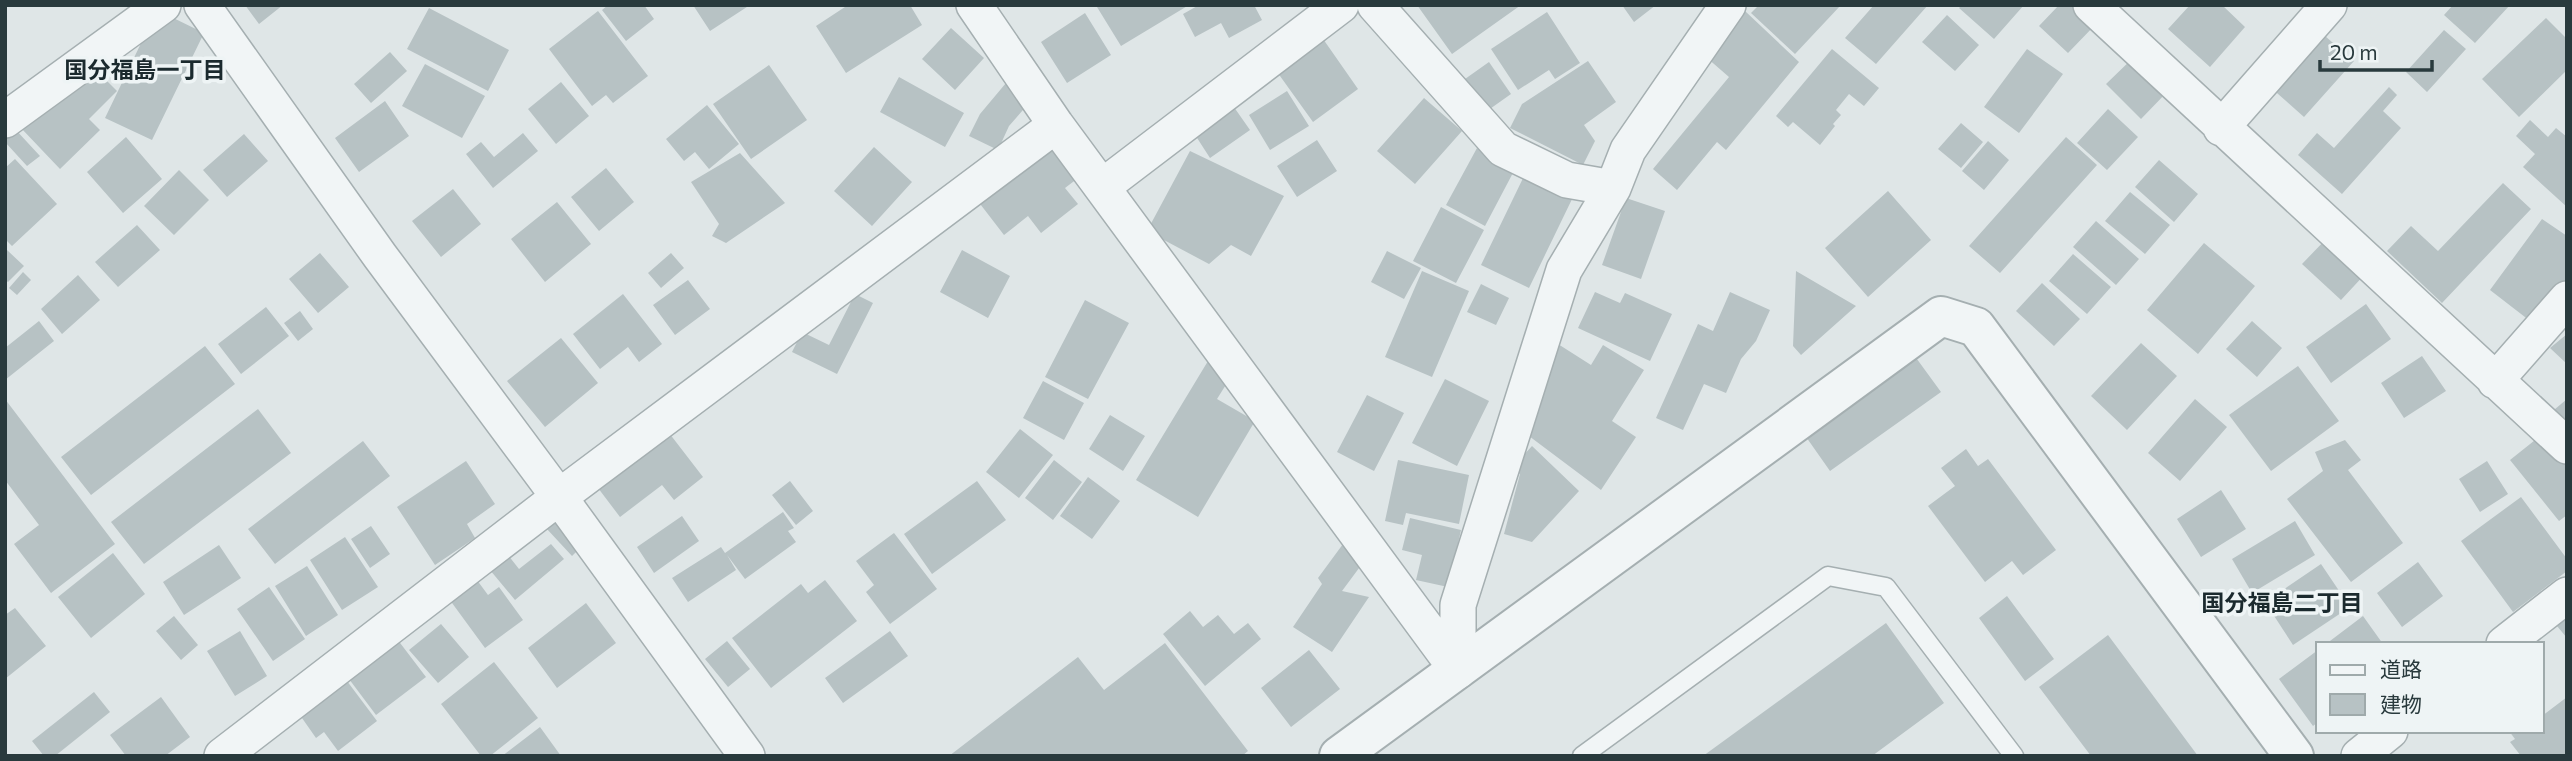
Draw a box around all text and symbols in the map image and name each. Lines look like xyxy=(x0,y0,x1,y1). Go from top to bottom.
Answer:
scale bar xyxy=(2320,28,2432,72)
text: 20 m xyxy=(2330,39,2378,64)
district label: 国分福島一丁目 xyxy=(65,55,226,83)
district label: 国分福島二丁目 xyxy=(2202,588,2363,616)
legend xyxy=(2316,642,2544,733)
text: 道路 xyxy=(2380,656,2422,681)
text: 建物 xyxy=(2380,691,2422,716)

